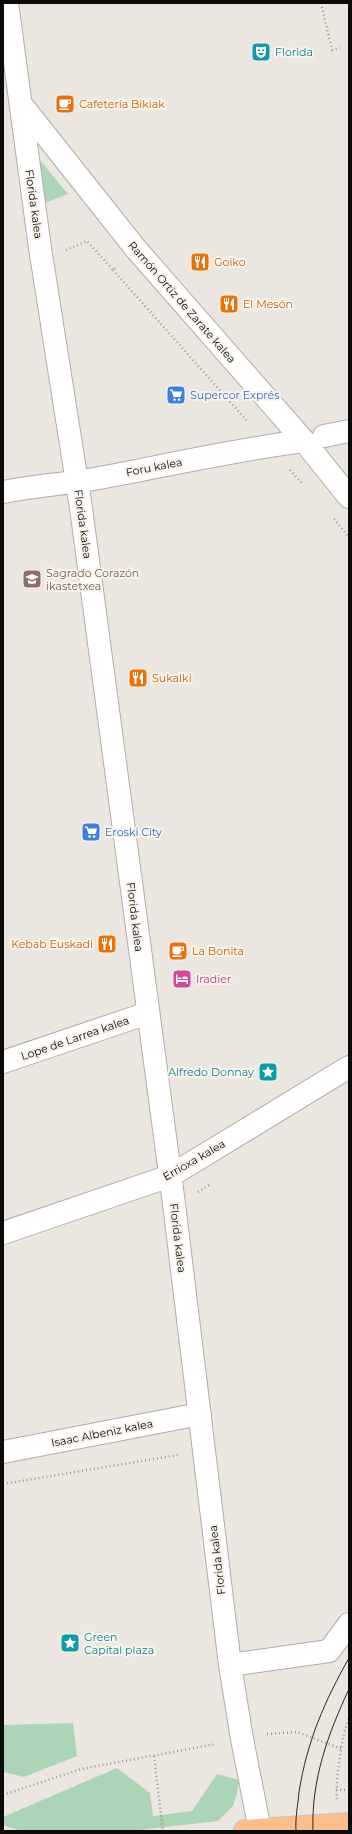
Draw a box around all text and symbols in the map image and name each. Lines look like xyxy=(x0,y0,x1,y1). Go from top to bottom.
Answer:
theatre icon: Florida xyxy=(250,41,272,63)
place label: Florida xyxy=(275,45,313,59)
cafe icon: Cafetería Bikiak xyxy=(54,93,76,115)
place label: Cafetería Bikiak xyxy=(79,97,165,111)
street label: Florida kalea xyxy=(22,168,46,240)
street label: Ramón Ortiz de Zarate kalea xyxy=(125,238,239,366)
restaurant icon: Goiko xyxy=(189,251,211,273)
place label: Goiko xyxy=(214,255,246,269)
restaurant icon: El Mesón xyxy=(218,293,240,315)
place label: El Mesón xyxy=(243,297,293,311)
supermarket icon: Supercor Exprés xyxy=(165,384,187,406)
place label: Supercor Exprés xyxy=(190,388,280,402)
street label: Foru kalea xyxy=(125,455,183,479)
street label: Florida kalea xyxy=(71,488,95,560)
place label: Sagrado Corazón ikastetxea xyxy=(46,566,139,593)
school or university icon: Sagrado Corazón ikastetxea xyxy=(21,568,43,590)
restaurant icon: Sukalki xyxy=(127,667,149,689)
place label: Sukalki xyxy=(152,671,192,685)
supermarket icon: Eroski City xyxy=(80,821,102,843)
place label: Eroski City xyxy=(105,825,162,839)
street label: Florida kalea xyxy=(124,881,146,953)
restaurant icon: Kebab Euskadi xyxy=(96,933,118,955)
place label: Kebab Euskadi xyxy=(11,937,93,951)
cafe icon: La Bonita xyxy=(167,940,189,962)
place label: La Bonita xyxy=(192,944,244,958)
hotel icon: Iradier xyxy=(171,968,193,990)
place label: Iradier xyxy=(196,972,231,986)
street label: Lope de Larrea kalea xyxy=(19,1013,131,1063)
place icon: Alfredo Donnay xyxy=(257,1061,279,1083)
place label: Alfredo Donnay xyxy=(168,1065,254,1079)
street label: Errioxa kalea xyxy=(160,1137,228,1183)
street label: Florida kalea xyxy=(167,1202,189,1274)
street label: Isaac Albeniz kalea xyxy=(50,1416,154,1450)
street label: Florida kalea xyxy=(206,1524,228,1596)
place label: Green Capital plaza xyxy=(84,1630,154,1657)
place icon: Green Capital plaza xyxy=(59,1632,81,1654)

